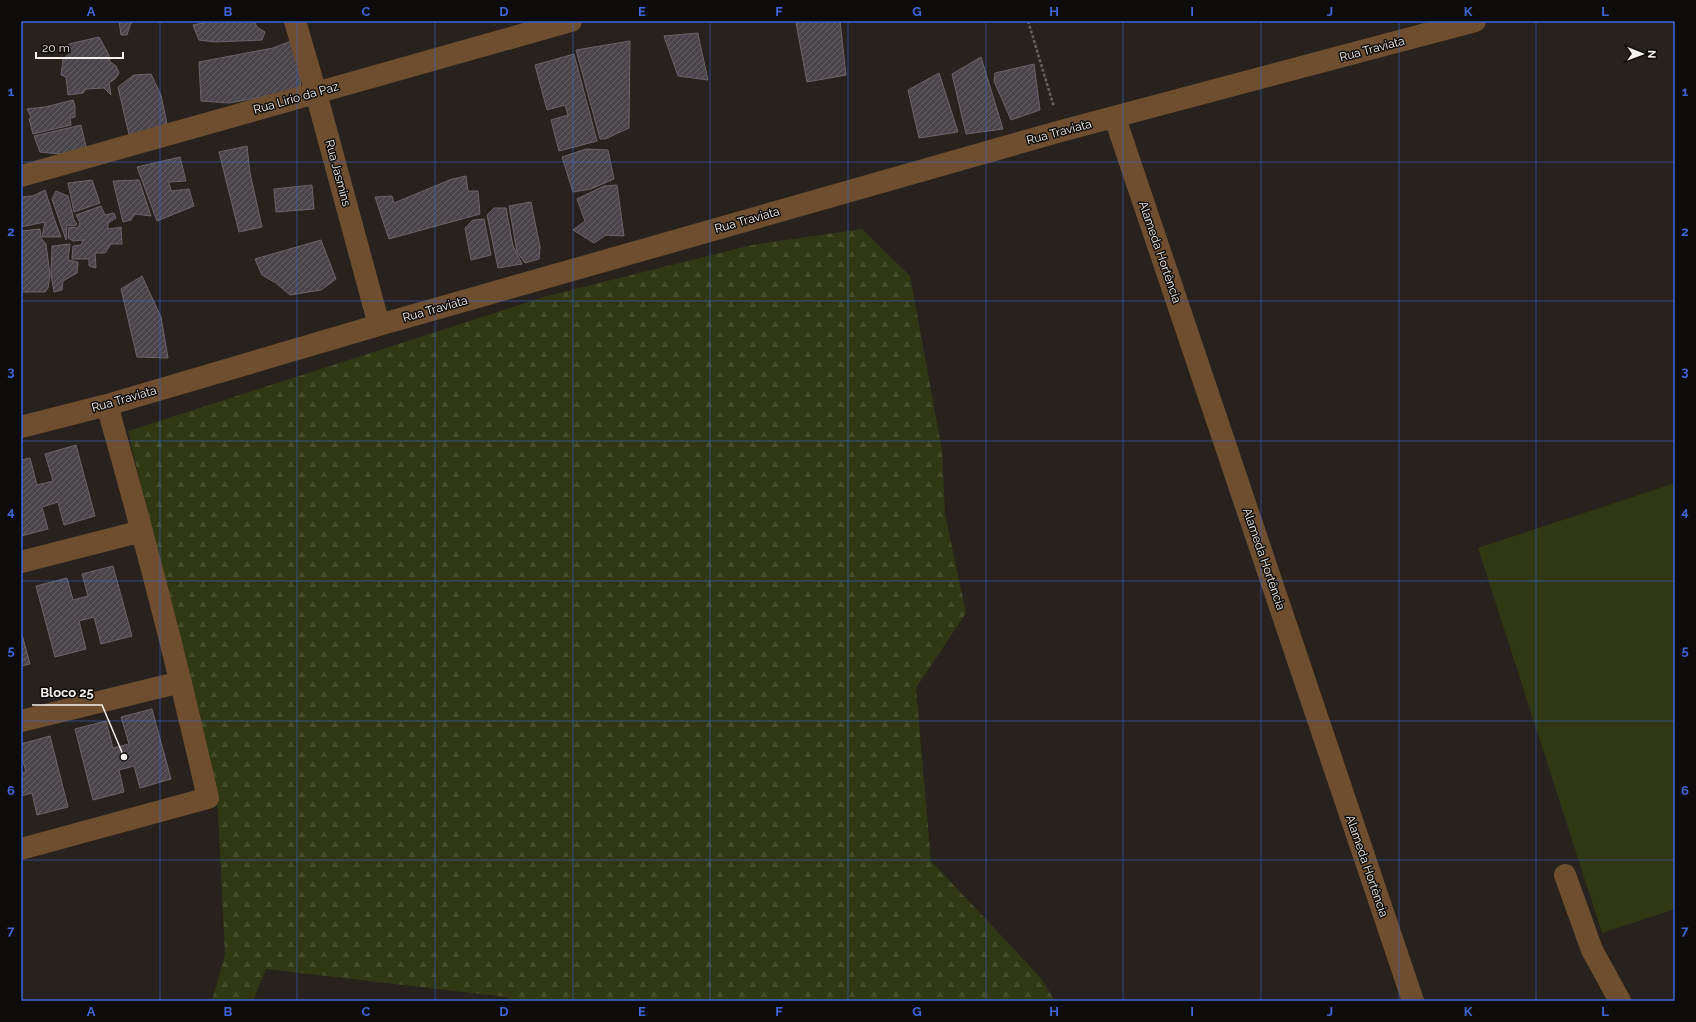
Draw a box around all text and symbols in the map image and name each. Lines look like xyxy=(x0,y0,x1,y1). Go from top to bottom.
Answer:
text: A xyxy=(87,4,96,19)
text: B xyxy=(224,4,233,19)
text: C xyxy=(362,4,371,19)
text: D xyxy=(499,4,509,19)
text: E xyxy=(638,4,646,19)
text: F xyxy=(775,4,783,19)
text: G xyxy=(912,4,922,19)
text: H xyxy=(1049,4,1059,19)
text: I xyxy=(1190,4,1194,19)
text: J xyxy=(1327,4,1333,19)
text: K xyxy=(1464,4,1473,19)
text: L xyxy=(1601,4,1609,19)
scale bar xyxy=(36,34,123,60)
street label: Rua Traviata xyxy=(1338,34,1406,64)
north arrow xyxy=(1622,34,1662,74)
text: 20 m xyxy=(42,41,70,55)
text: N xyxy=(1645,50,1658,58)
street label: Rua Lirio da Paz xyxy=(252,79,340,117)
text: 1 xyxy=(8,84,15,99)
text: 1 xyxy=(1682,84,1689,99)
street label: Rua Traviata xyxy=(1025,117,1093,147)
street label: Rua Jasmins xyxy=(322,138,354,208)
street label: Alameda Hortência xyxy=(1136,199,1184,305)
street label: Rua Traviata xyxy=(713,204,781,236)
text: 2 xyxy=(7,224,15,239)
text: 2 xyxy=(1681,224,1689,239)
street label: Rua Traviata xyxy=(401,293,469,325)
text: 3 xyxy=(7,364,15,379)
text: 3 xyxy=(1681,364,1689,379)
street label: Rua Traviata xyxy=(90,383,158,415)
text: 4 xyxy=(7,504,15,519)
text: 4 xyxy=(1681,504,1689,519)
street label: Alameda Hortência xyxy=(1240,506,1288,612)
text: 5 xyxy=(7,643,15,658)
text: 5 xyxy=(1681,643,1689,658)
callout: Bloco 25 xyxy=(32,680,102,705)
text: Bloco 25 xyxy=(40,685,94,700)
text: 6 xyxy=(7,783,15,798)
text: 6 xyxy=(1681,783,1689,798)
street label: Alameda Hortência xyxy=(1343,813,1391,919)
text: 7 xyxy=(7,923,15,938)
text: 7 xyxy=(1681,923,1689,938)
text: A xyxy=(87,1004,96,1019)
text: B xyxy=(224,1004,233,1019)
text: C xyxy=(362,1004,371,1019)
text: D xyxy=(499,1004,509,1019)
text: E xyxy=(638,1004,646,1019)
text: F xyxy=(775,1004,783,1019)
text: G xyxy=(912,1004,922,1019)
text: H xyxy=(1049,1004,1059,1019)
text: I xyxy=(1190,1004,1194,1019)
text: J xyxy=(1327,1004,1333,1019)
text: K xyxy=(1464,1004,1473,1019)
text: L xyxy=(1601,1004,1609,1019)

